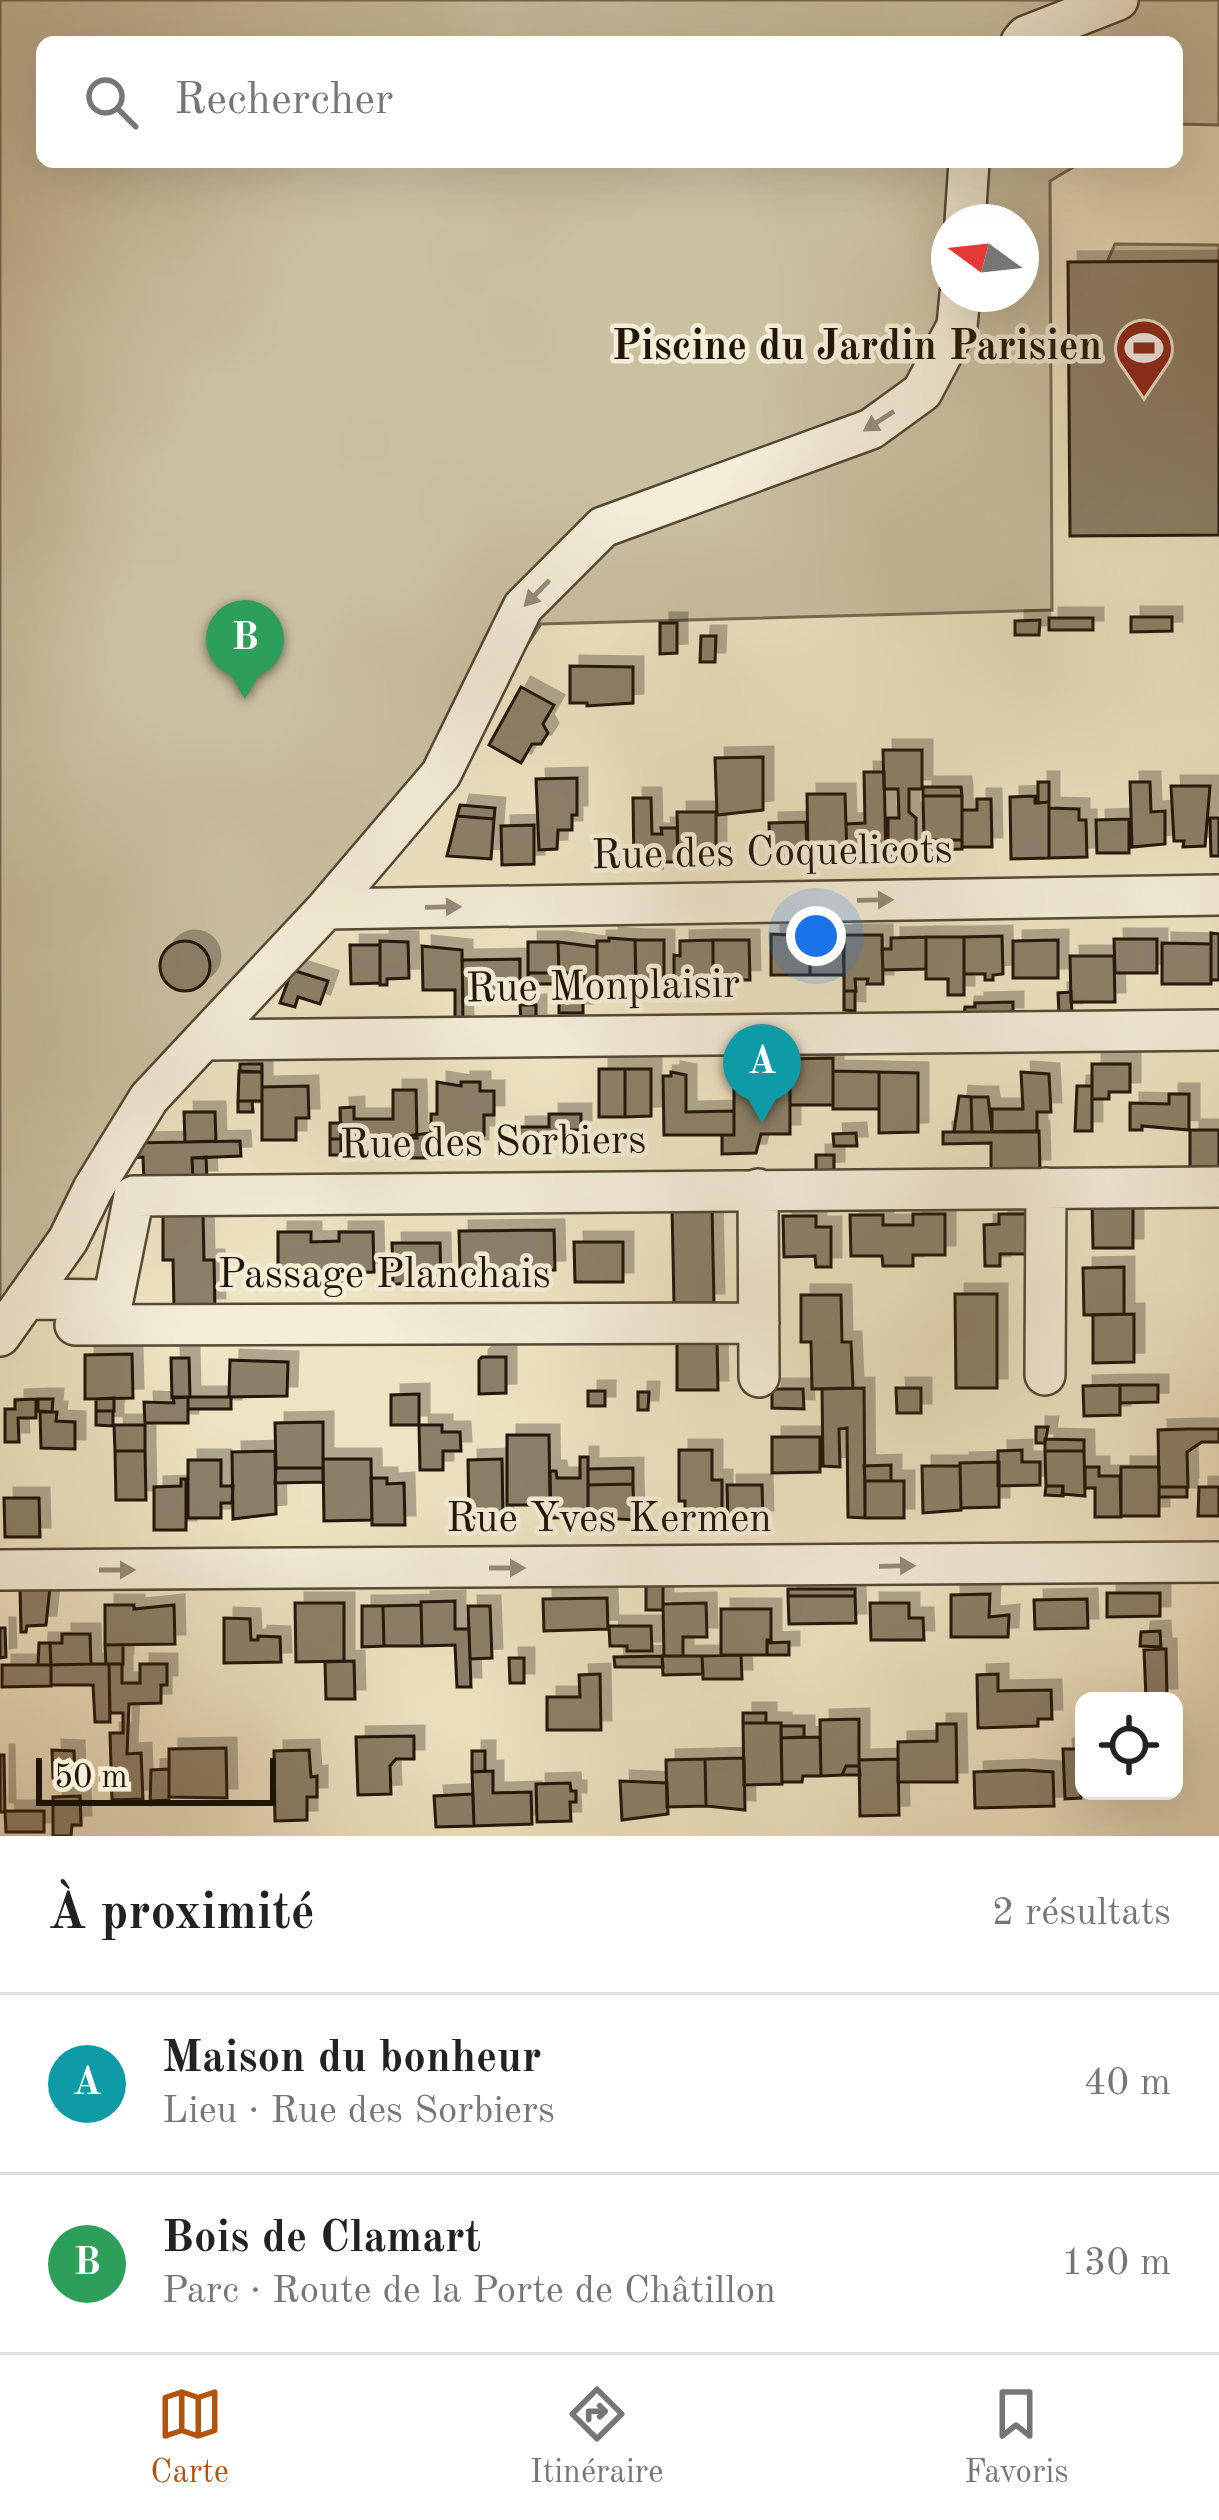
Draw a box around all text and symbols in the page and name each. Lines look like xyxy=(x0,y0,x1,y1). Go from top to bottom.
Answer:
search box xyxy=(36,36,1183,168)
icon: search xyxy=(78,69,144,135)
text: Rechercher xyxy=(174,79,393,124)
north arrow xyxy=(931,204,1039,312)
sports icon: Piscine du Jardin Parisien xyxy=(1113,317,1175,399)
place label: Piscine du Jardin Parisien xyxy=(612,327,1102,369)
one-way arrow xyxy=(863,410,896,432)
one-way arrow xyxy=(523,579,551,607)
pin: B xyxy=(206,600,284,699)
street label: Rue des Coquelicots xyxy=(591,830,953,878)
one-way arrow xyxy=(857,891,895,910)
one-way arrow xyxy=(425,898,463,917)
your location xyxy=(786,906,846,966)
street label: Rue Monplaisir xyxy=(466,965,740,1011)
pin: A xyxy=(723,1024,801,1123)
street label: Rue des Sorbiers xyxy=(339,1120,647,1168)
street label: Passage Planchais xyxy=(217,1255,551,1297)
street label: Rue Yves Kermen xyxy=(446,1499,772,1541)
one-way arrow xyxy=(879,1556,917,1575)
one-way arrow xyxy=(489,1558,527,1578)
one-way arrow xyxy=(99,1560,137,1580)
map controls xyxy=(1075,1692,1183,1800)
button: locate xyxy=(1075,1692,1183,1800)
scale bar xyxy=(36,1752,276,1805)
text: 50 m xyxy=(54,1762,128,1795)
text: À proximité xyxy=(48,1889,315,1940)
text: 2 résultats xyxy=(992,1894,1171,1933)
text: Maison du bonheur xyxy=(162,2037,542,2082)
text: A xyxy=(72,2064,102,2103)
text: 40 m xyxy=(1084,2064,1171,2103)
text: Lieu · Rue des Sorbiers xyxy=(162,2092,555,2131)
text: Bois de Clamart xyxy=(162,2217,481,2262)
text: B xyxy=(73,2244,101,2283)
text: 130 m xyxy=(1061,2244,1171,2283)
text: Parc · Route de la Porte de Châtillon xyxy=(162,2272,776,2311)
tab: Carte xyxy=(150,2381,229,2494)
tab: Itinéraire xyxy=(530,2381,664,2494)
tab: Favoris xyxy=(964,2381,1069,2494)

